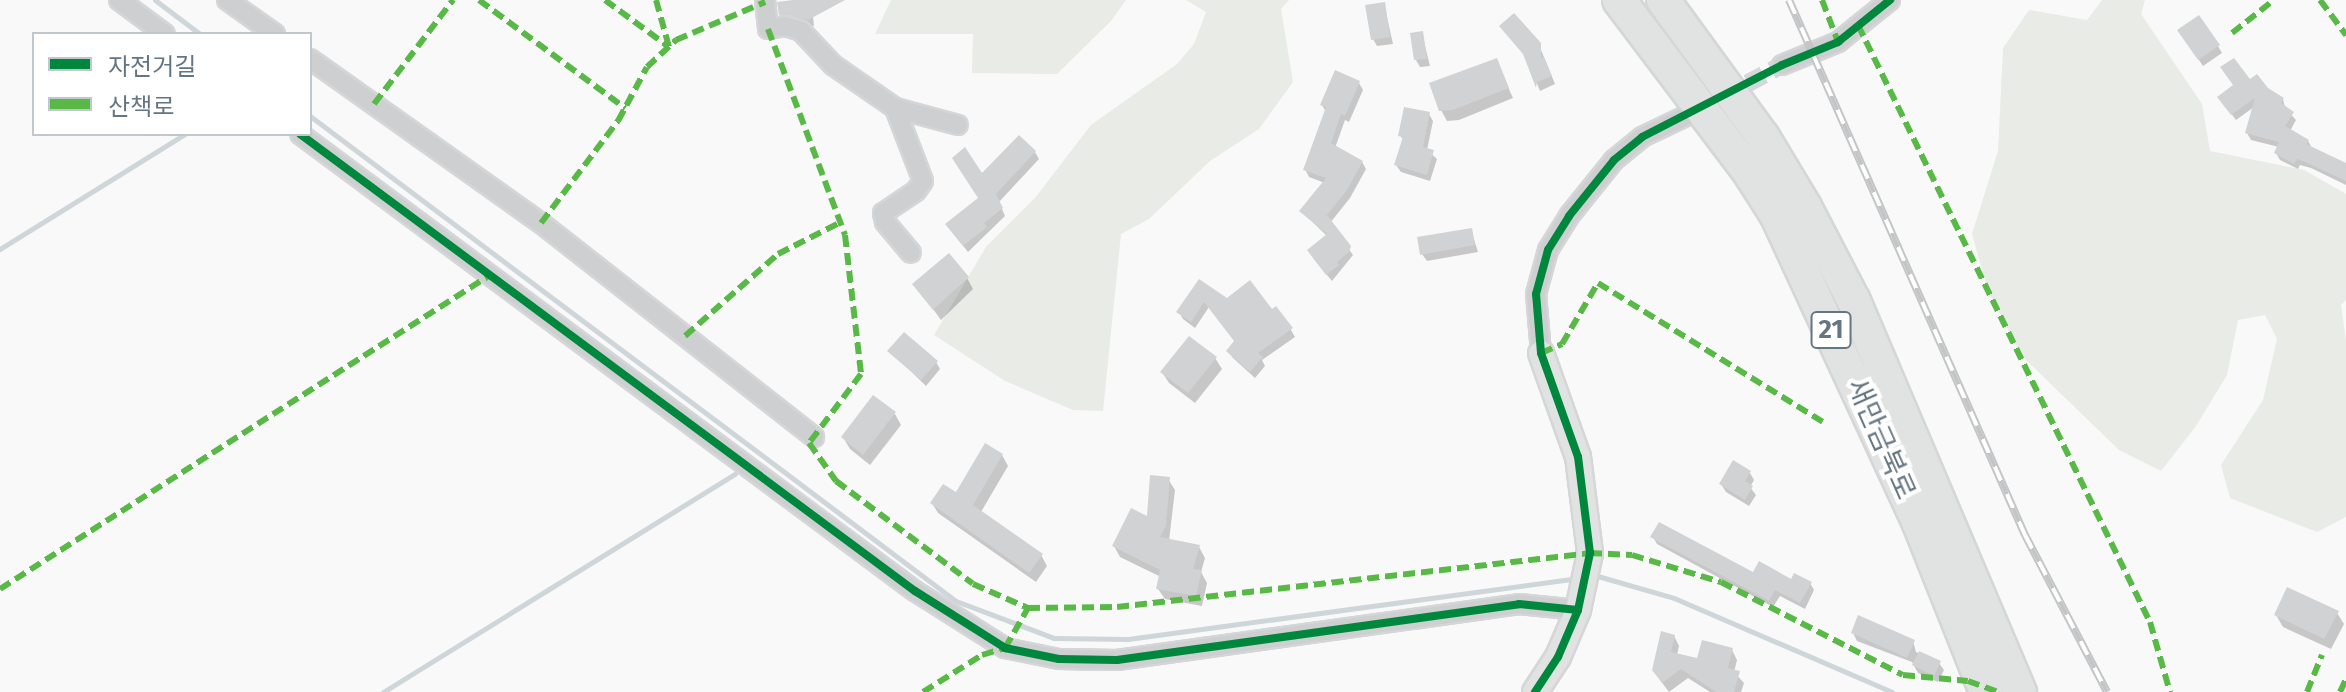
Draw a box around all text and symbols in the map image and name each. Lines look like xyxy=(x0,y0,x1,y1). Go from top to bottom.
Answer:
legend xyxy=(32,32,312,136)
text: 자전거길 xyxy=(108,53,196,81)
text: 산책로 xyxy=(108,93,174,121)
road number: 21 xyxy=(1809,308,1853,352)
street label: 새만금북로 xyxy=(1839,373,1923,505)

